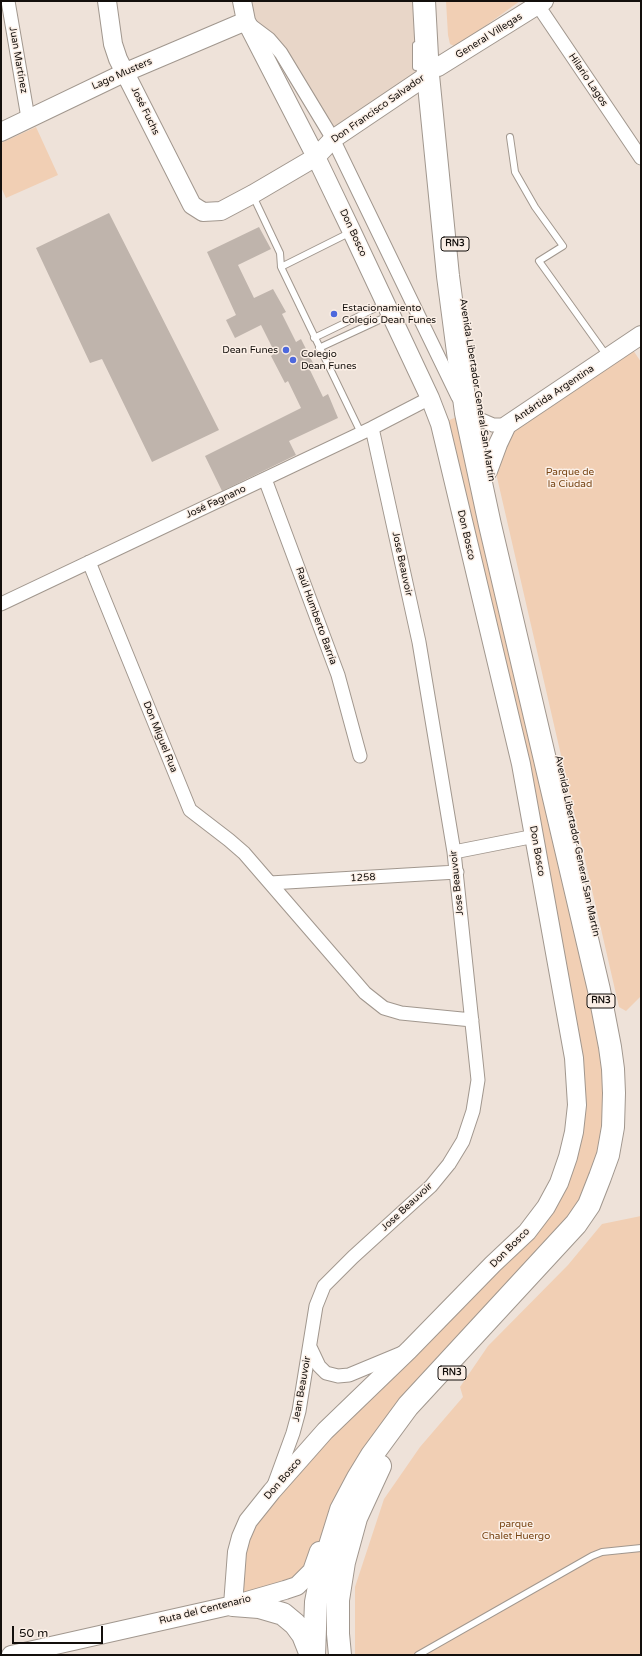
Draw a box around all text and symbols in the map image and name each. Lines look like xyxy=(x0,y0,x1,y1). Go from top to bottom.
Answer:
street label: General Villegas xyxy=(454,11,524,61)
street label: Juan Martínez xyxy=(6,26,30,94)
street label: Hilario Lagos xyxy=(566,51,610,109)
street label: Lago Musters xyxy=(90,55,154,93)
street label: Don Francisco Salvador xyxy=(329,72,427,146)
street label: José Fuchs xyxy=(128,85,162,137)
street label: Don Bosco xyxy=(337,207,369,259)
road number: RN3 xyxy=(441,237,469,251)
street label: Avenida Libertador General San Martín xyxy=(457,298,497,482)
place label: Estacionamiento Colegio Dean Funes xyxy=(342,302,436,326)
marker: Estacionamiento Colegio Dean Funes xyxy=(329,309,339,319)
place label: Dean Funes xyxy=(222,344,278,356)
marker: Dean Funes xyxy=(281,345,291,355)
place label: Colegio Dean Funes xyxy=(301,348,357,372)
marker: Colegio Dean Funes xyxy=(288,355,298,365)
street label: Antártida Argentina xyxy=(511,363,597,425)
park label: Parque de la Ciudad xyxy=(546,466,594,490)
street label: José Fagnano xyxy=(184,483,248,521)
street label: Don Bosco xyxy=(454,509,478,561)
street label: Jose Beauvoir xyxy=(389,531,415,597)
street label: Raúl Humberto Barría xyxy=(293,565,339,667)
street label: Don Miguel Rua xyxy=(140,699,180,775)
street label: Avenida Libertador General San Martín xyxy=(552,754,602,938)
street label: Don Bosco xyxy=(527,825,547,877)
street label: Jose Beauvoir xyxy=(448,850,466,916)
street label: 1258 xyxy=(350,871,376,885)
road number: RN3 xyxy=(587,994,615,1008)
street label: Jose Beauvoir xyxy=(379,1180,435,1234)
street label: Don Bosco xyxy=(488,1226,532,1270)
street label: Jean Beauvoir xyxy=(290,1355,314,1423)
road number: RN3 xyxy=(438,1366,466,1380)
street label: Don Bosco xyxy=(262,1456,304,1502)
park label: parque Chalet Huergo xyxy=(482,1518,550,1542)
street label: Ruta del Centenario xyxy=(158,1593,252,1627)
scale bar xyxy=(14,1618,105,1644)
text: 50 m xyxy=(19,1626,48,1640)

